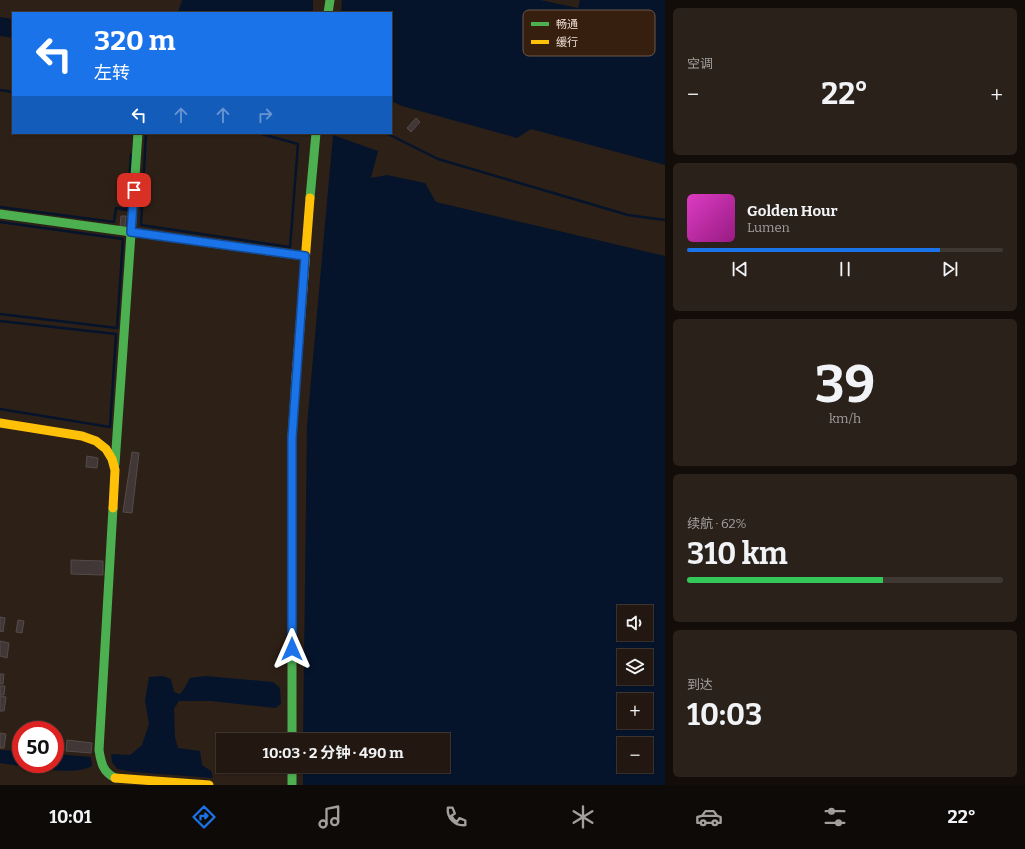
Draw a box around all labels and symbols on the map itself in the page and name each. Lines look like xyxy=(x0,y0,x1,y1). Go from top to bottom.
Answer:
legend xyxy=(523,10,655,56)
text: 畅通 xyxy=(556,18,578,31)
text: 缓行 xyxy=(556,36,578,49)
pin xyxy=(117,173,151,207)
position arrow xyxy=(271,628,313,670)
speed limit sign: 50 xyxy=(12,721,64,773)

